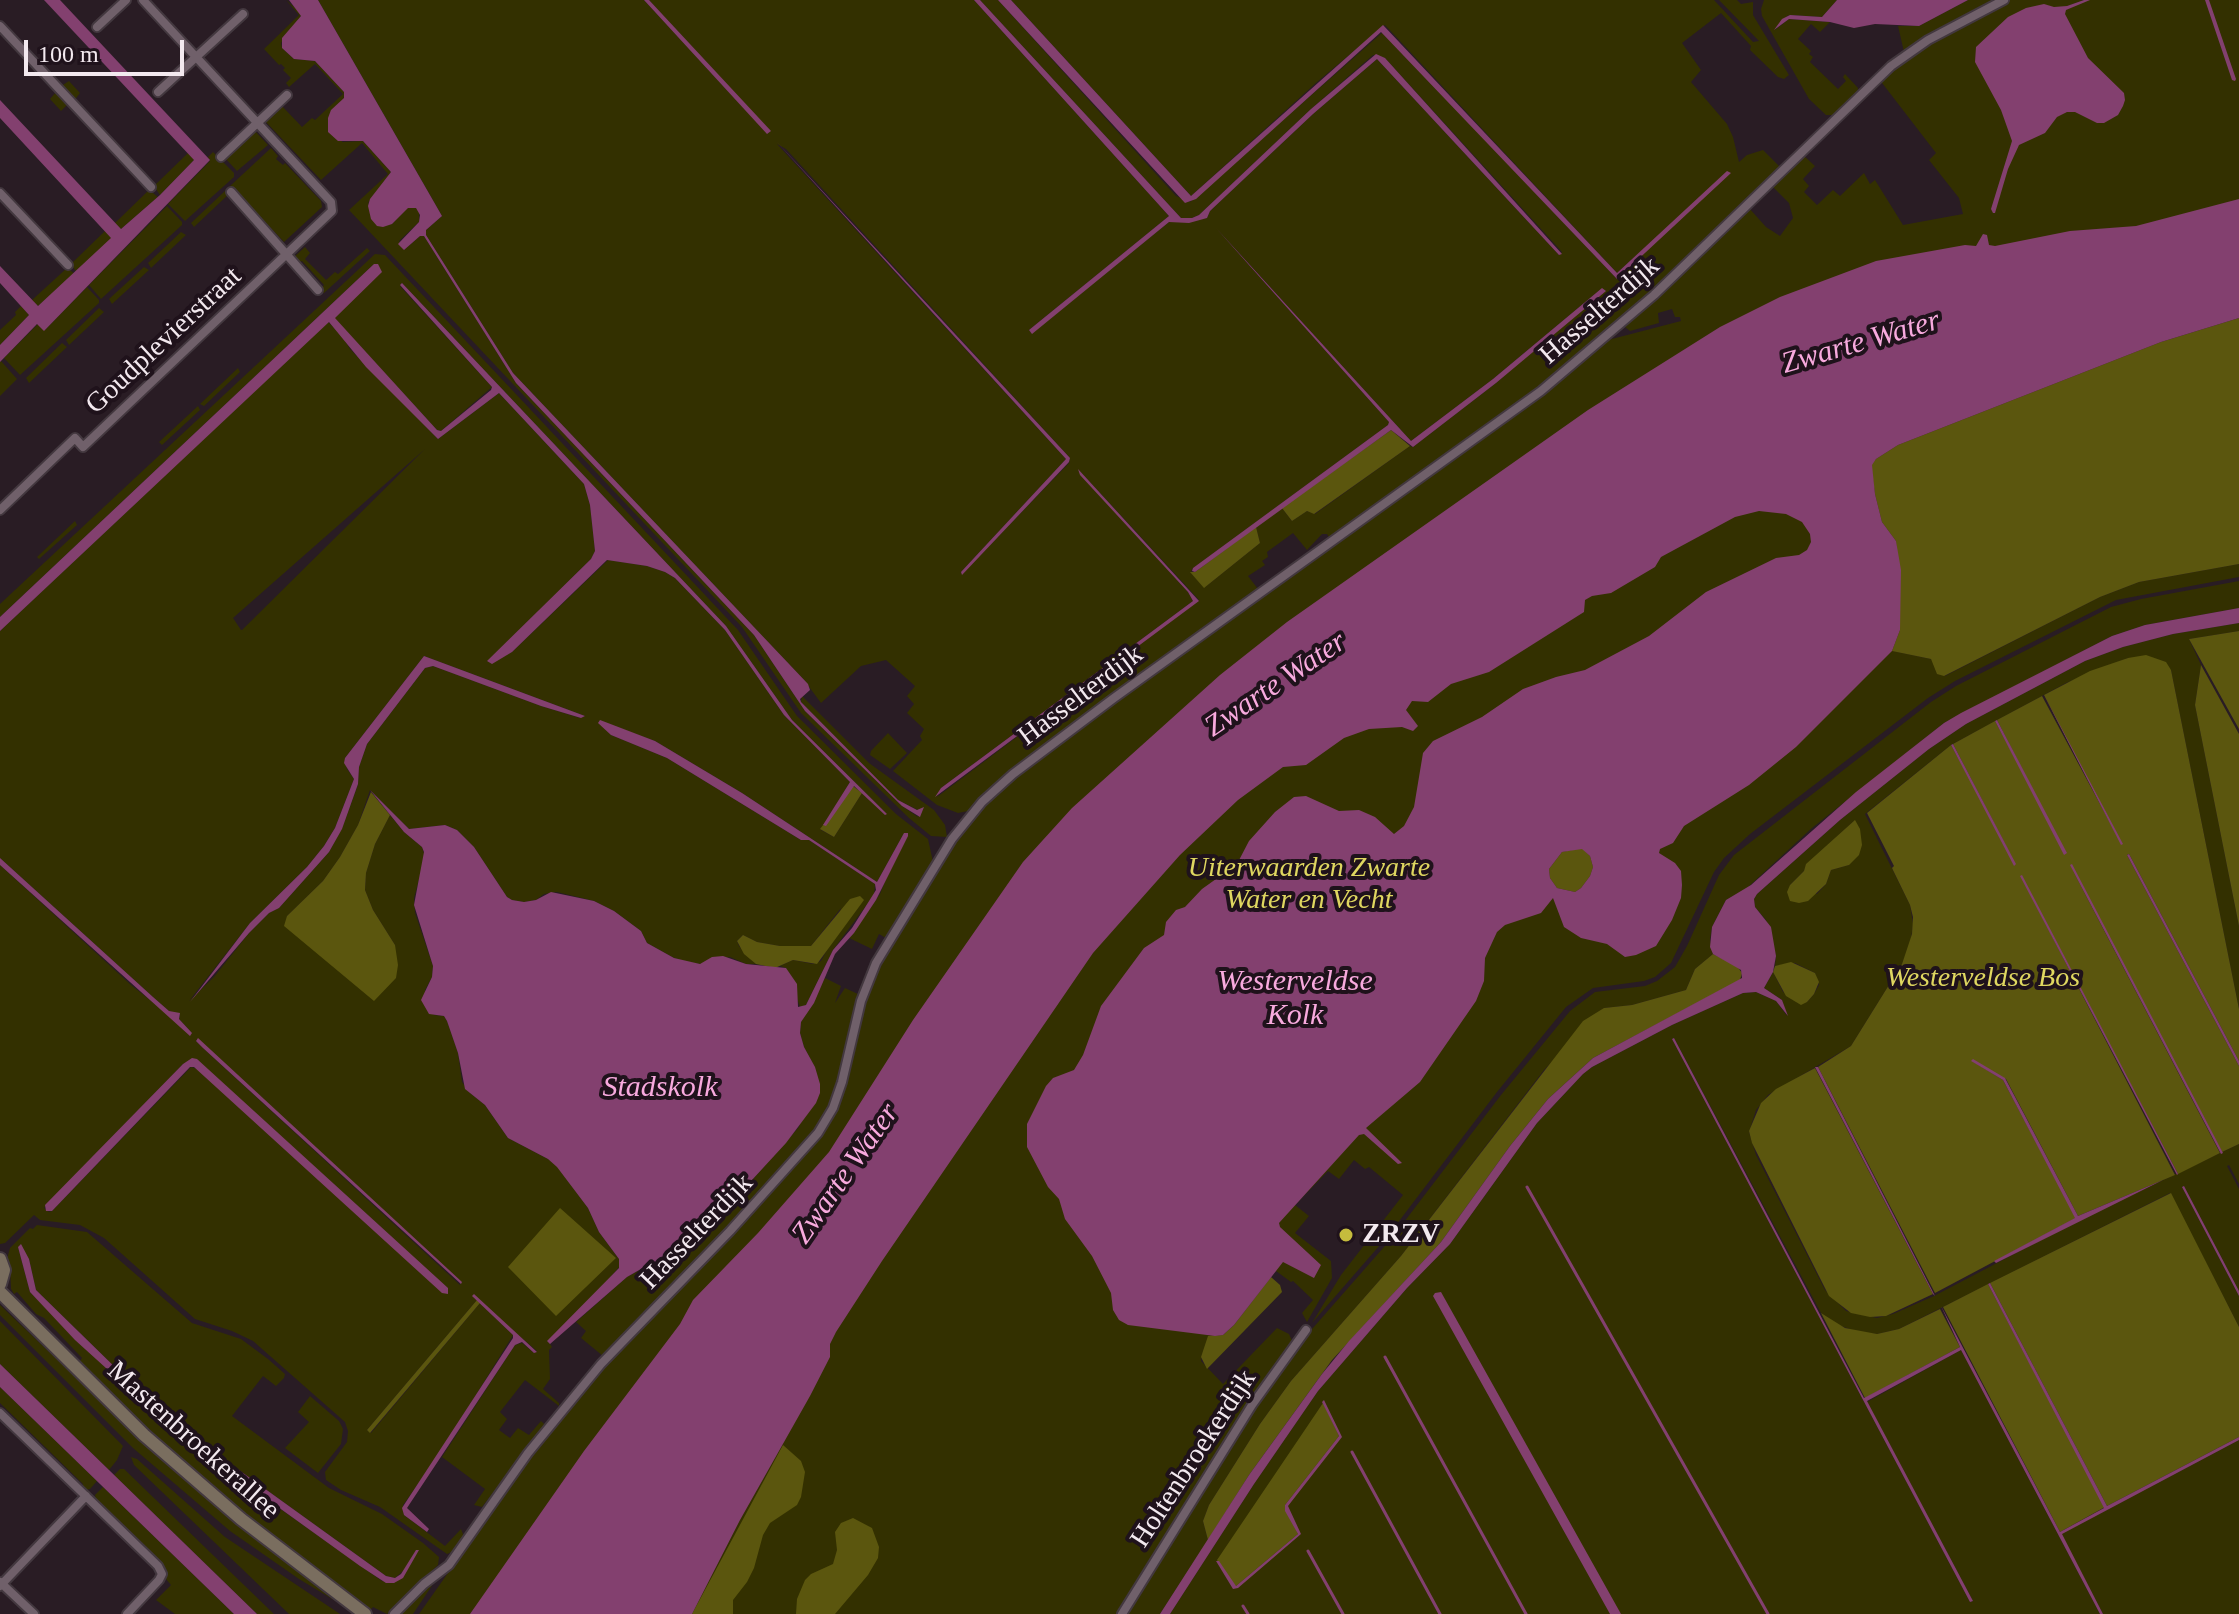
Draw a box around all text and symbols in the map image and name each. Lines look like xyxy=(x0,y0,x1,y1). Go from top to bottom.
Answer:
scale bar xyxy=(28,24,188,74)
text: 100 m xyxy=(38,41,99,67)
street label: Hasselterdijk xyxy=(1533,250,1667,372)
street label: Goudplevierstraat xyxy=(79,260,249,422)
water label: Zwarte Water xyxy=(1778,303,1944,383)
water label: Zwarte Water xyxy=(1198,624,1354,746)
street label: Hasselterdijk xyxy=(1012,638,1150,754)
park label: Uiterwaarden Zwarte Water en Vecht xyxy=(1188,852,1430,918)
park label: Westerveldse Bos xyxy=(1886,962,2080,996)
water label: Westerveldse Kolk xyxy=(1217,964,1373,1034)
water label: Stadskolk xyxy=(603,1070,717,1106)
water label: Zwarte Water xyxy=(784,1097,908,1251)
street label: Hasselterdijk xyxy=(634,1167,760,1297)
place label: ZRZV xyxy=(1362,1218,1440,1252)
marker: ZRZV xyxy=(1337,1226,1355,1244)
street label: Mastenbroekerallee xyxy=(100,1355,286,1527)
street label: Holtenbroekerdijk xyxy=(1124,1364,1264,1554)

